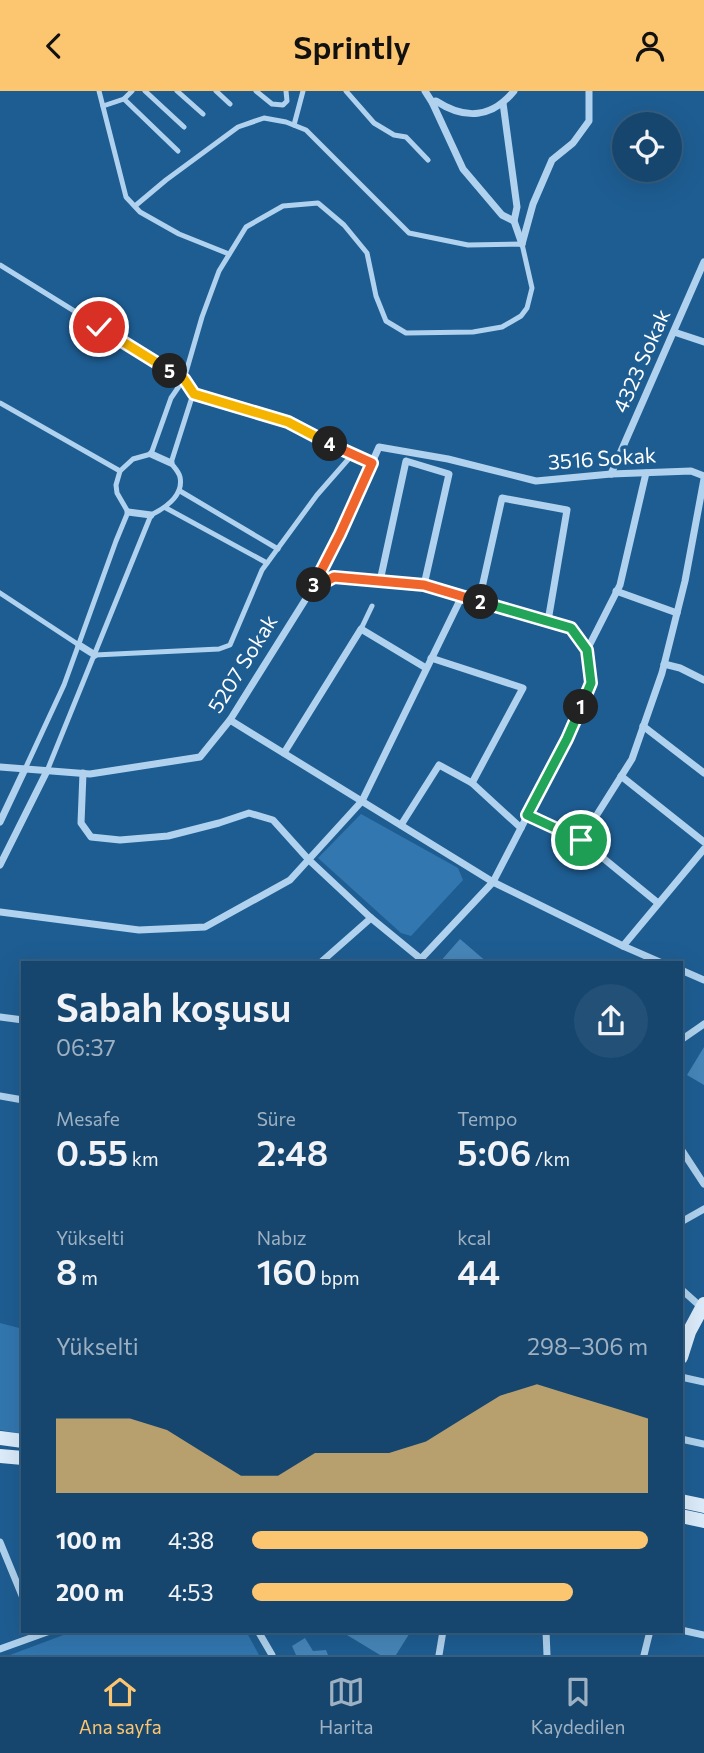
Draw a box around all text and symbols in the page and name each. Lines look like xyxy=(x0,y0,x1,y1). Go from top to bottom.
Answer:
text: Sprintly xyxy=(293,26,411,66)
icon: back xyxy=(35,27,73,65)
icon: person xyxy=(631,27,669,65)
map controls xyxy=(612,112,682,182)
button: locate xyxy=(612,112,682,182)
pin xyxy=(69,297,129,357)
street label: 4323 Sokak xyxy=(607,305,675,416)
icon: check xyxy=(80,308,118,346)
pin: 5 xyxy=(152,353,188,389)
text: 5 xyxy=(164,359,175,382)
pin: 4 xyxy=(312,427,348,461)
text: 4 xyxy=(324,432,335,455)
street label: 3516 Sokak xyxy=(547,441,657,474)
pin: 3 xyxy=(296,567,332,603)
text: 3 xyxy=(308,573,319,596)
pin: 2 xyxy=(463,585,498,619)
text: 2 xyxy=(475,590,486,613)
street label: 5207 Sokak xyxy=(202,610,282,717)
pin: 1 xyxy=(564,689,598,725)
text: 1 xyxy=(576,695,585,718)
pin xyxy=(551,810,611,870)
icon: arrive xyxy=(562,821,600,859)
text: Sabah koşusu xyxy=(56,983,291,1030)
button: share xyxy=(574,984,648,1058)
text: 06:37 xyxy=(56,1033,116,1061)
text: Mesafe xyxy=(56,1107,120,1130)
text: Süre xyxy=(257,1107,296,1130)
text: Tempo xyxy=(457,1107,517,1130)
text: 0.55 xyxy=(56,1130,128,1173)
text: 2:48 xyxy=(257,1130,328,1173)
text: 5:06 xyxy=(457,1130,531,1173)
text: km xyxy=(128,1147,159,1170)
text: /km xyxy=(531,1147,570,1170)
text: Yükselti xyxy=(56,1226,124,1249)
text: Nabız xyxy=(257,1226,306,1249)
text: kcal xyxy=(457,1226,491,1249)
text: 8 xyxy=(56,1249,78,1292)
text: 160 xyxy=(257,1249,317,1292)
text: 44 xyxy=(457,1249,500,1292)
text: m xyxy=(78,1266,98,1289)
text: bpm xyxy=(317,1266,360,1289)
text: Yükselti xyxy=(56,1332,139,1360)
text: 298–306 m xyxy=(527,1332,648,1360)
text: 100 m xyxy=(56,1526,121,1554)
text: 4:38 xyxy=(168,1526,214,1554)
text: 200 m xyxy=(56,1578,124,1606)
text: 4:53 xyxy=(168,1578,214,1606)
tab: Ana sayfa xyxy=(79,1673,162,1738)
tab: Harita xyxy=(319,1673,373,1738)
tab: Kaydedilen xyxy=(531,1673,625,1738)

